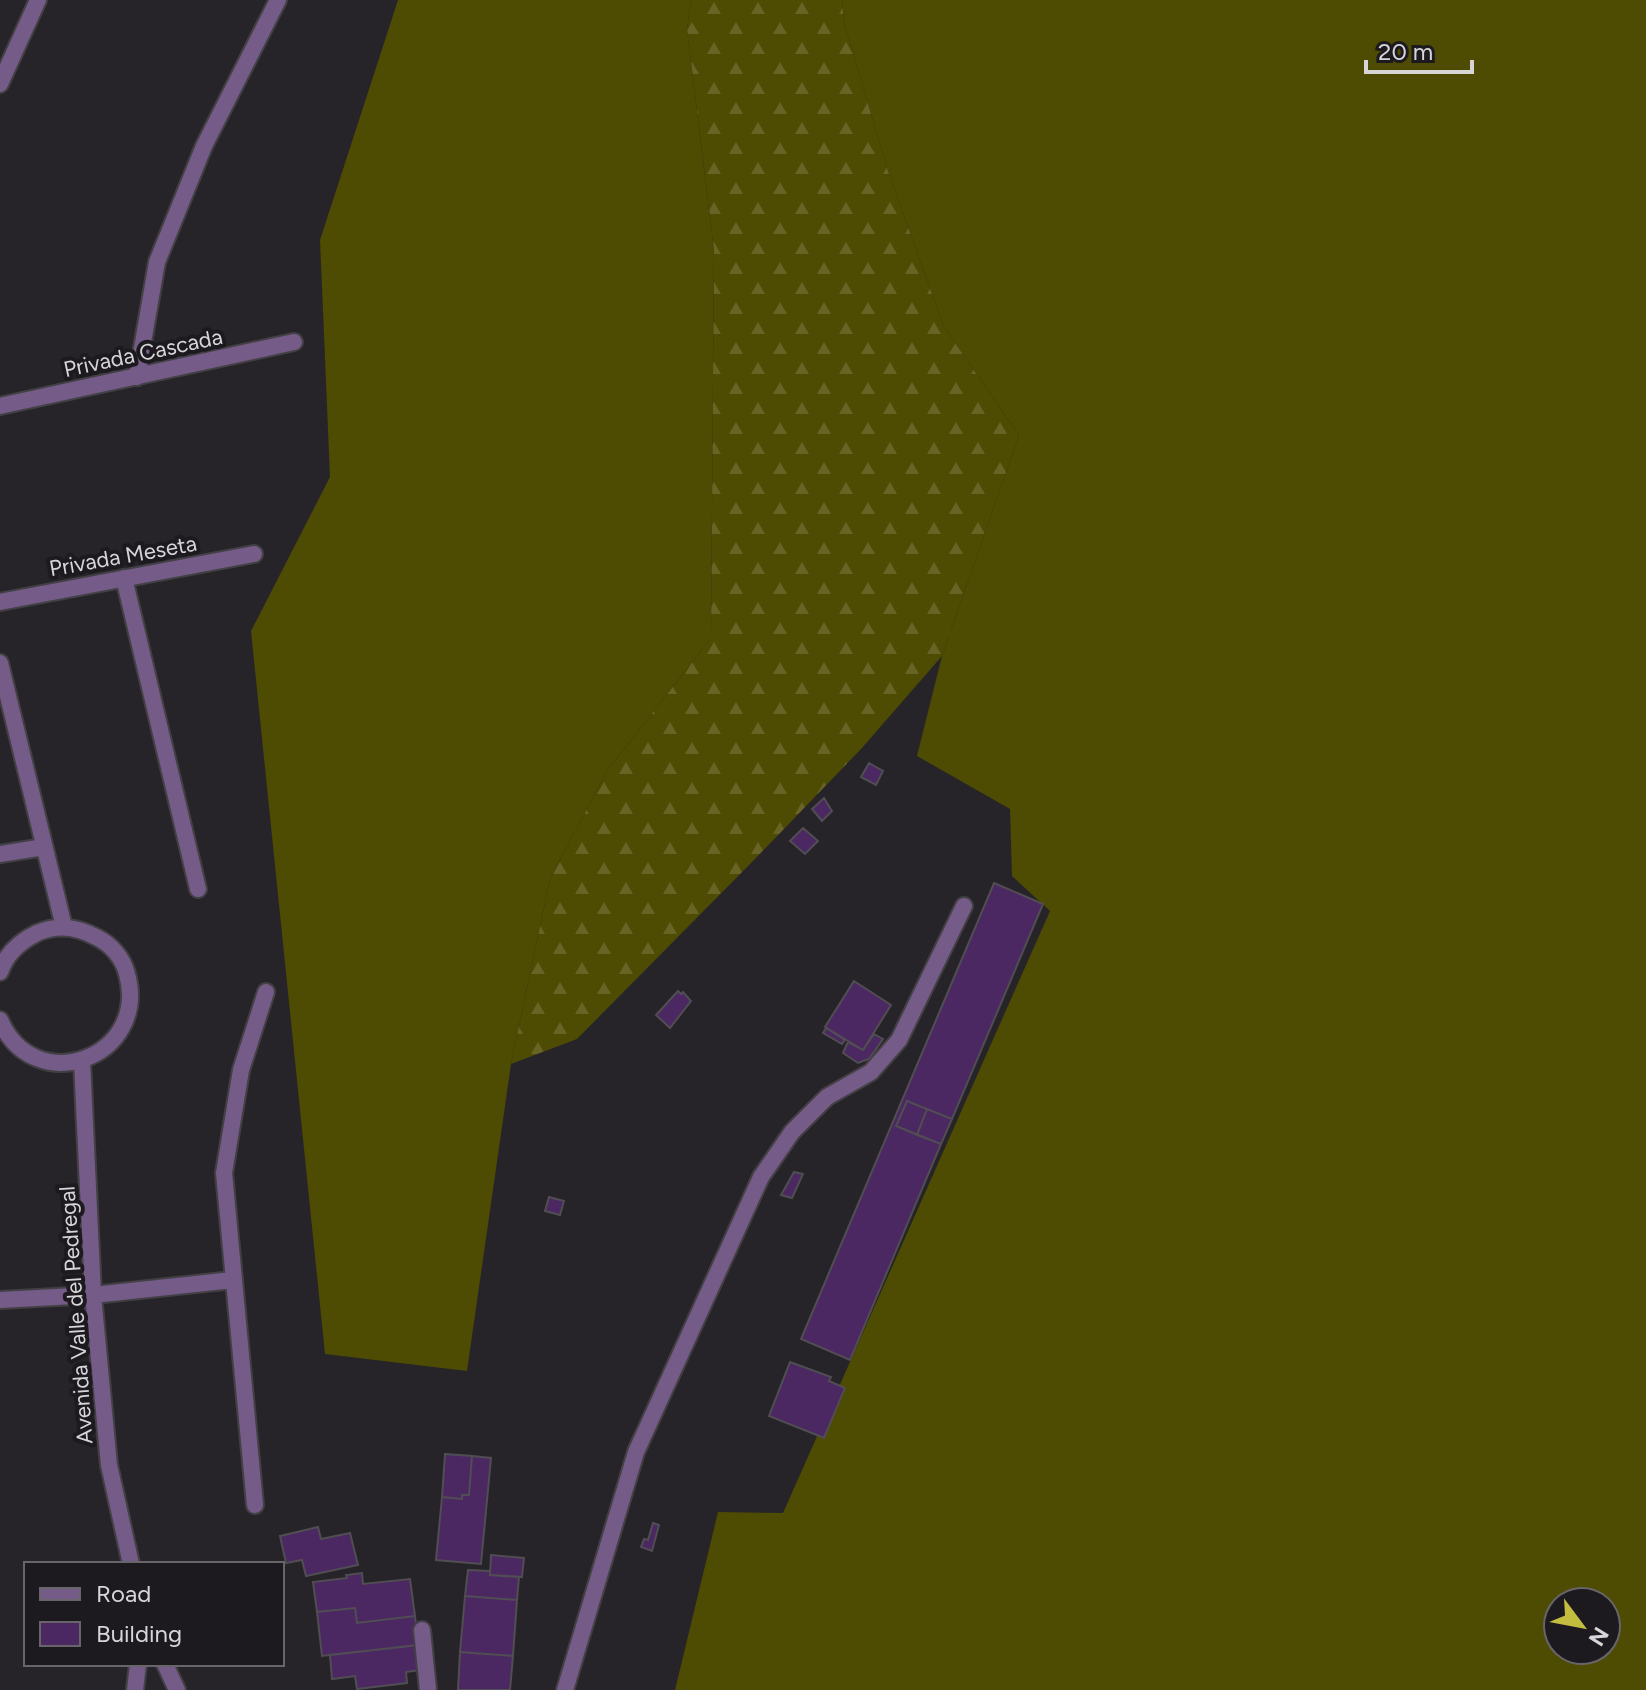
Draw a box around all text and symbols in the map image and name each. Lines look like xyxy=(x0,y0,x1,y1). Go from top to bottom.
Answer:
scale bar xyxy=(1366,24,1472,74)
text: 20 m xyxy=(1378,37,1433,66)
street label: Privada Cascada xyxy=(61,323,225,383)
street label: Privada Meseta xyxy=(47,530,199,582)
street label: Avenida Valle del Pedregal xyxy=(54,1185,98,1445)
legend xyxy=(24,1562,284,1666)
text: Road xyxy=(96,1579,151,1608)
north arrow xyxy=(1542,1586,1622,1666)
text: Building xyxy=(96,1619,182,1648)
text: N xyxy=(1583,1622,1614,1651)

